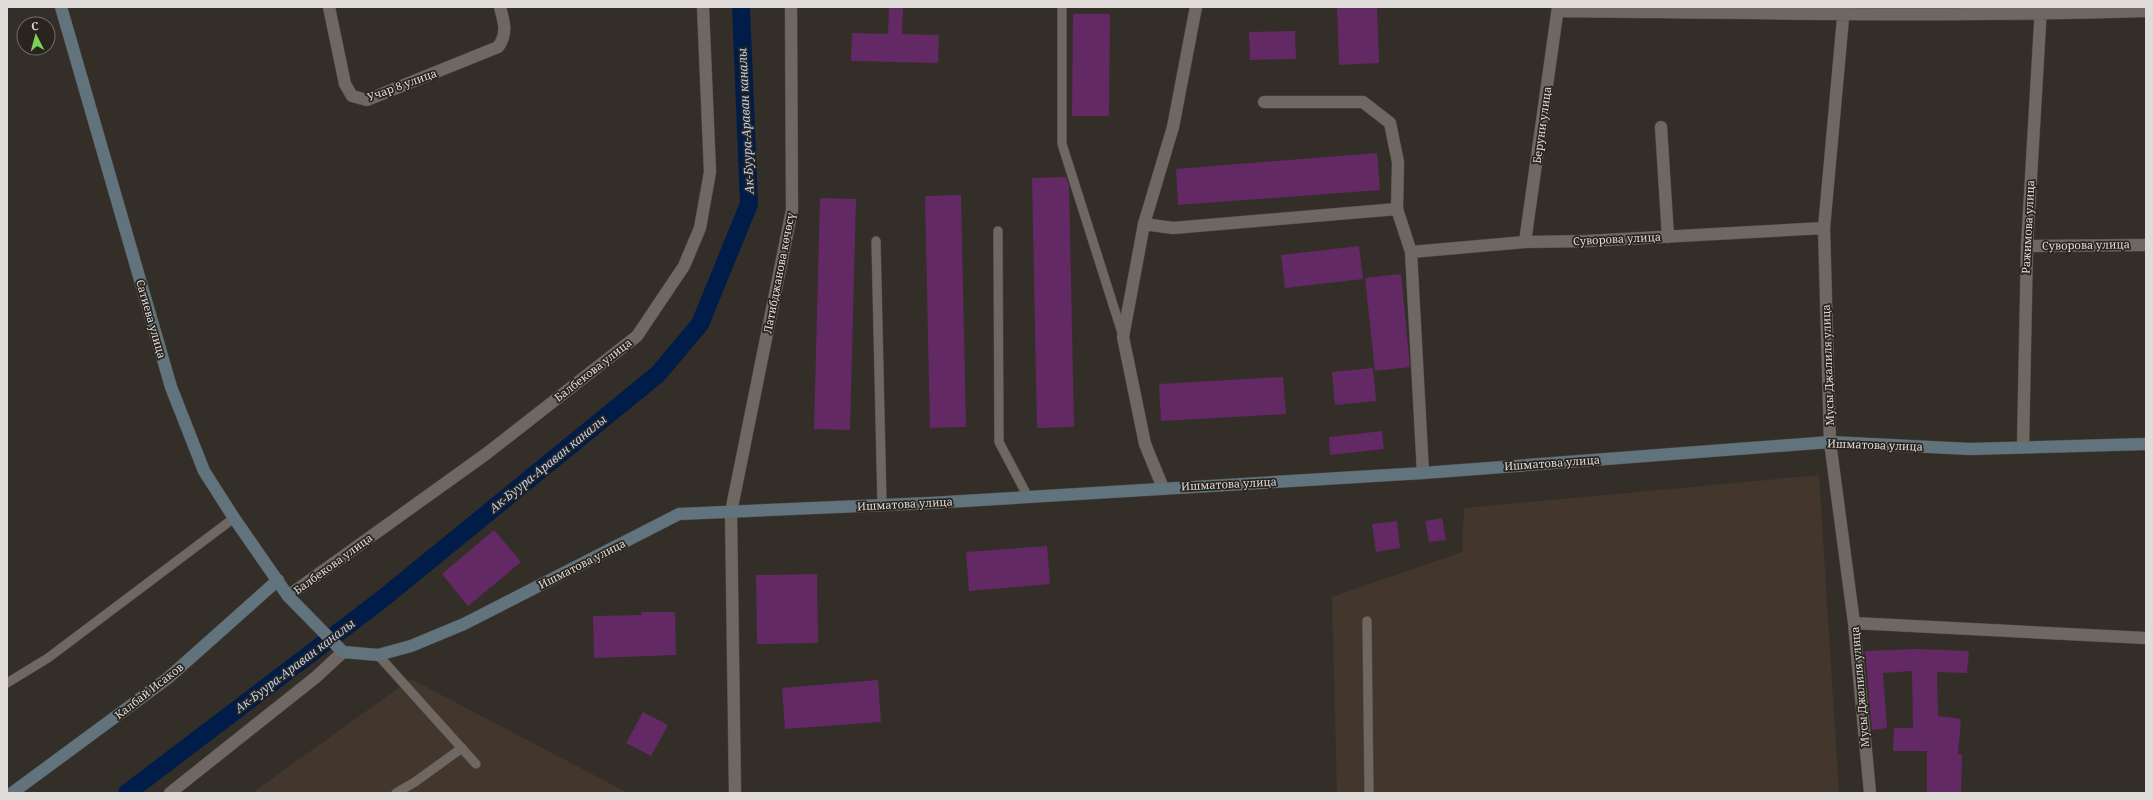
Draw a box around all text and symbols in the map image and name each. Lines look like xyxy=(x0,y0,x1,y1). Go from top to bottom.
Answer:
north arrow xyxy=(16,16,56,56)
text: С xyxy=(31,18,39,33)
water label: Ак-Буура-Араван каналы xyxy=(733,48,758,196)
street label: Учар 8 улица xyxy=(365,65,439,104)
street label: Беруни улица xyxy=(1529,85,1554,164)
street label: Ражимова улица xyxy=(2018,180,2037,274)
street label: Латибджанова көчөсү xyxy=(759,211,798,335)
street label: Суворова улица xyxy=(1573,229,1661,248)
street label: Суворова улица xyxy=(2042,236,2130,253)
street label: Сатиева улица xyxy=(133,278,170,360)
street label: Мусы Джалиля улица xyxy=(1818,304,1837,426)
street label: Балбекова улица xyxy=(551,335,634,405)
water label: Ак-Буура-Араван каналы xyxy=(485,411,610,517)
street label: Ишматова улица xyxy=(1827,435,1923,454)
street label: Ишматова улица xyxy=(1504,452,1600,473)
street label: Ишматова улица xyxy=(1181,474,1277,494)
street label: Ишматова улица xyxy=(857,494,953,514)
street label: Балбекова улица xyxy=(290,530,375,597)
street label: Ишматова улица xyxy=(536,535,628,592)
water label: Ак-Буура-Араван каналы xyxy=(230,615,358,717)
street label: Мусы Джалиля улица xyxy=(1847,626,1872,748)
street label: Калбай Исаков xyxy=(111,659,186,722)

